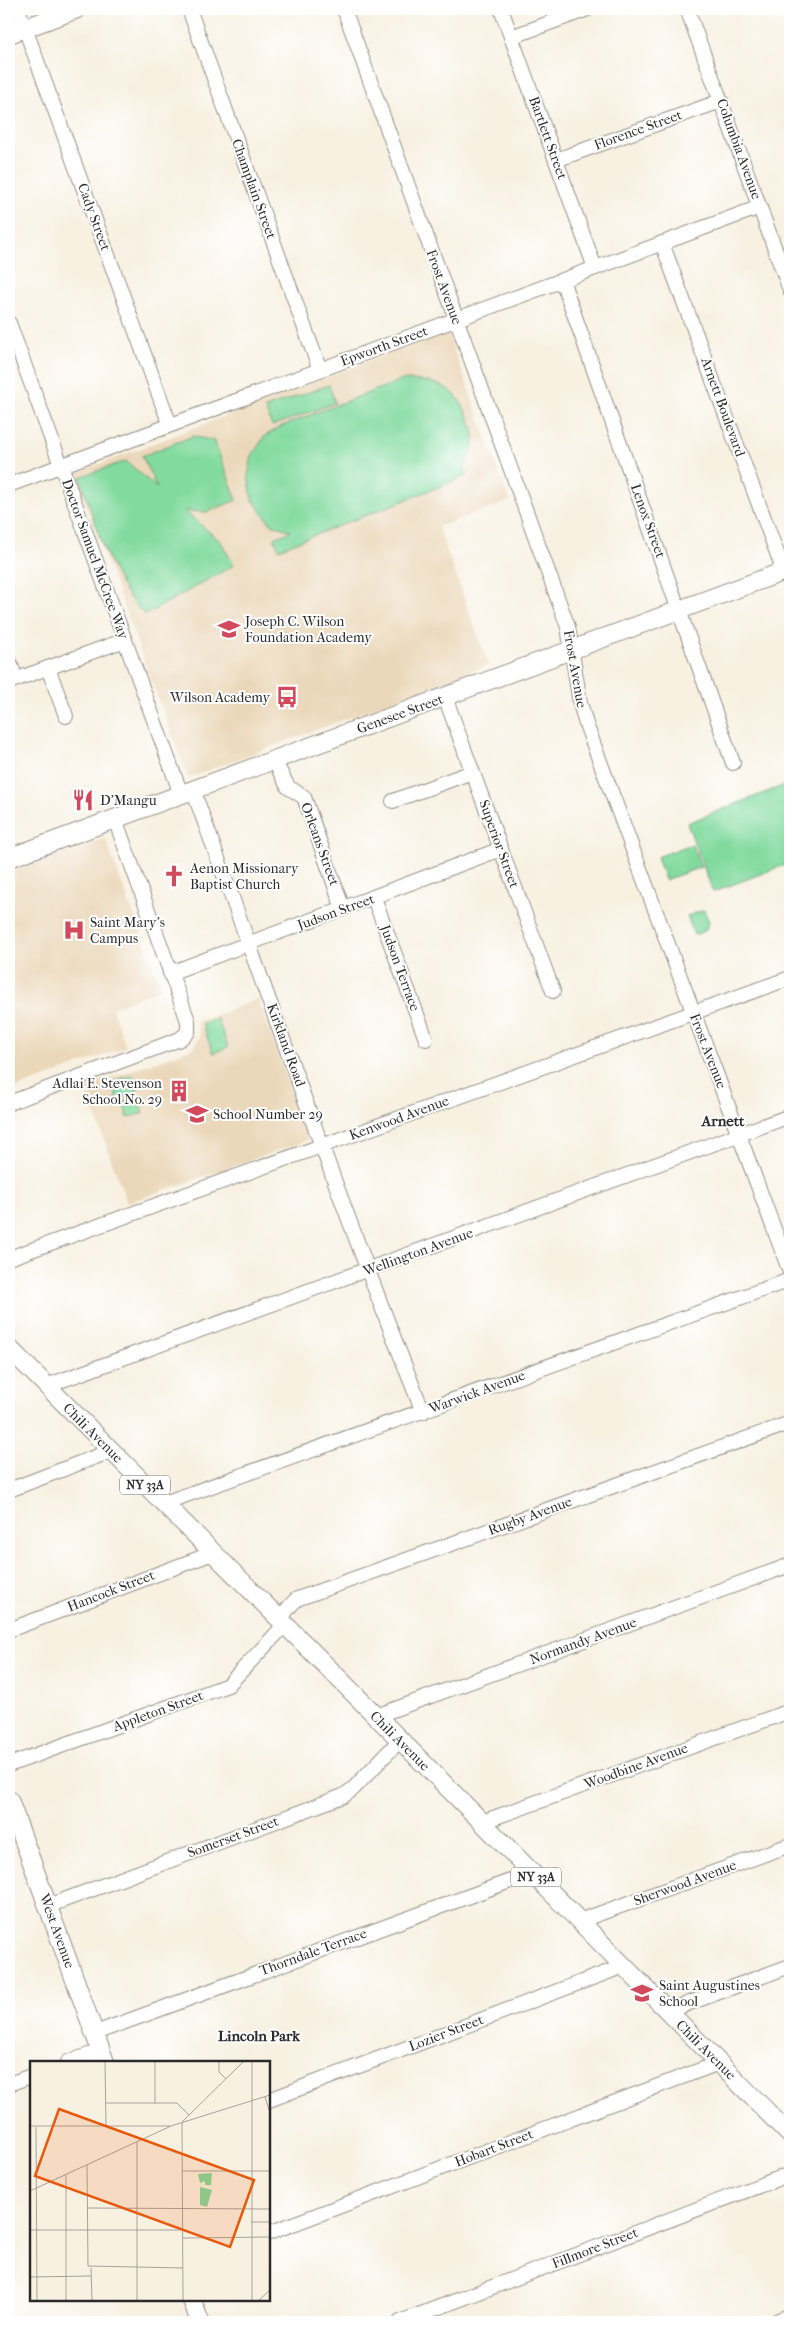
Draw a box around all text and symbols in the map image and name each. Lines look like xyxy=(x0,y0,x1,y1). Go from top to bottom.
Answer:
street label: Bartlett Street xyxy=(525,94,571,182)
street label: Columbia Avenue xyxy=(713,96,765,202)
street label: Florence Street xyxy=(592,106,684,154)
street label: Champlain Street xyxy=(228,137,280,241)
street label: Cady Street xyxy=(74,181,114,253)
street label: Frost Avenue xyxy=(423,247,465,327)
street label: Epworth Street xyxy=(338,322,430,370)
street label: Arnett Boulevard xyxy=(697,354,749,459)
street label: Doctor Samuel McCree Way xyxy=(58,477,132,642)
street label: Lenox Street xyxy=(627,482,669,560)
place label: Joseph C. Wilson Foundation Academy xyxy=(244,613,372,646)
school or university icon: Joseph C. Wilson Foundation Academy xyxy=(216,616,242,642)
street label: Frost Avenue xyxy=(560,629,590,709)
bus stop icon: Wilson Academy xyxy=(274,684,300,710)
place label: Wilson Academy xyxy=(169,689,271,706)
street label: Genesee Street xyxy=(354,690,446,738)
restaurant icon: D'Mangu xyxy=(70,787,96,813)
place label: D'Mangu xyxy=(100,792,157,809)
street label: Superior Street xyxy=(475,798,523,890)
street label: Orleans Street xyxy=(297,800,343,888)
place label: Aenon Missionary Baptist Church xyxy=(189,860,299,893)
church icon: Aenon Missionary Baptist Church xyxy=(161,863,187,889)
street label: Judson Street xyxy=(294,890,377,934)
place label: Saint Mary's Campus xyxy=(90,914,165,947)
hospital icon: Saint Mary's Campus xyxy=(61,917,87,943)
street label: Judson Terrace xyxy=(376,922,423,1013)
street label: Kirkland Road xyxy=(263,1001,309,1089)
street label: Frost Avenue xyxy=(686,1011,730,1091)
place label: Adlai E. Stevenson School No. 29 xyxy=(51,1075,162,1108)
building icon: Adlai E. Stevenson School No. 29 xyxy=(166,1078,192,1104)
street label: Kenwood Avenue xyxy=(347,1092,451,1144)
school or university icon: School Number 29 xyxy=(184,1101,210,1127)
place label: School Number 29 xyxy=(213,1106,323,1123)
district label: Arnett xyxy=(701,1112,745,1130)
street label: Wellington Avenue xyxy=(360,1224,475,1280)
street label: Warwick Avenue xyxy=(426,1367,528,1418)
street label: Chili Avenue xyxy=(60,1400,127,1467)
road number: NY 33A xyxy=(120,1476,170,1494)
street label: Rugby Avenue xyxy=(486,1493,574,1539)
street label: Hancock Street xyxy=(65,1567,157,1615)
street label: Normandy Avenue xyxy=(527,1614,639,1668)
street label: Appleton Street xyxy=(110,1687,205,1736)
street label: Chili Avenue xyxy=(367,1708,434,1775)
street label: Woodbine Avenue xyxy=(581,1739,690,1793)
street label: Somerset Street xyxy=(185,1813,281,1861)
street label: Sherwood Avenue xyxy=(631,1856,739,1909)
road number: NY 33A xyxy=(511,1868,561,1886)
street label: West Avenue xyxy=(35,1890,78,1971)
street label: Thorndale Terrace xyxy=(257,1925,369,1979)
place label: Saint Augustines School xyxy=(659,1977,760,2010)
school or university icon: Saint Augustines School xyxy=(629,1980,655,2006)
street label: Lozier Street xyxy=(406,2011,486,2055)
street label: Chili Avenue xyxy=(673,2017,740,2084)
district label: Lincoln Park xyxy=(218,2027,301,2045)
inset map xyxy=(30,2061,270,2301)
street label: Hobart Street xyxy=(452,2125,536,2171)
street label: Fillmore Street xyxy=(550,2224,640,2272)

